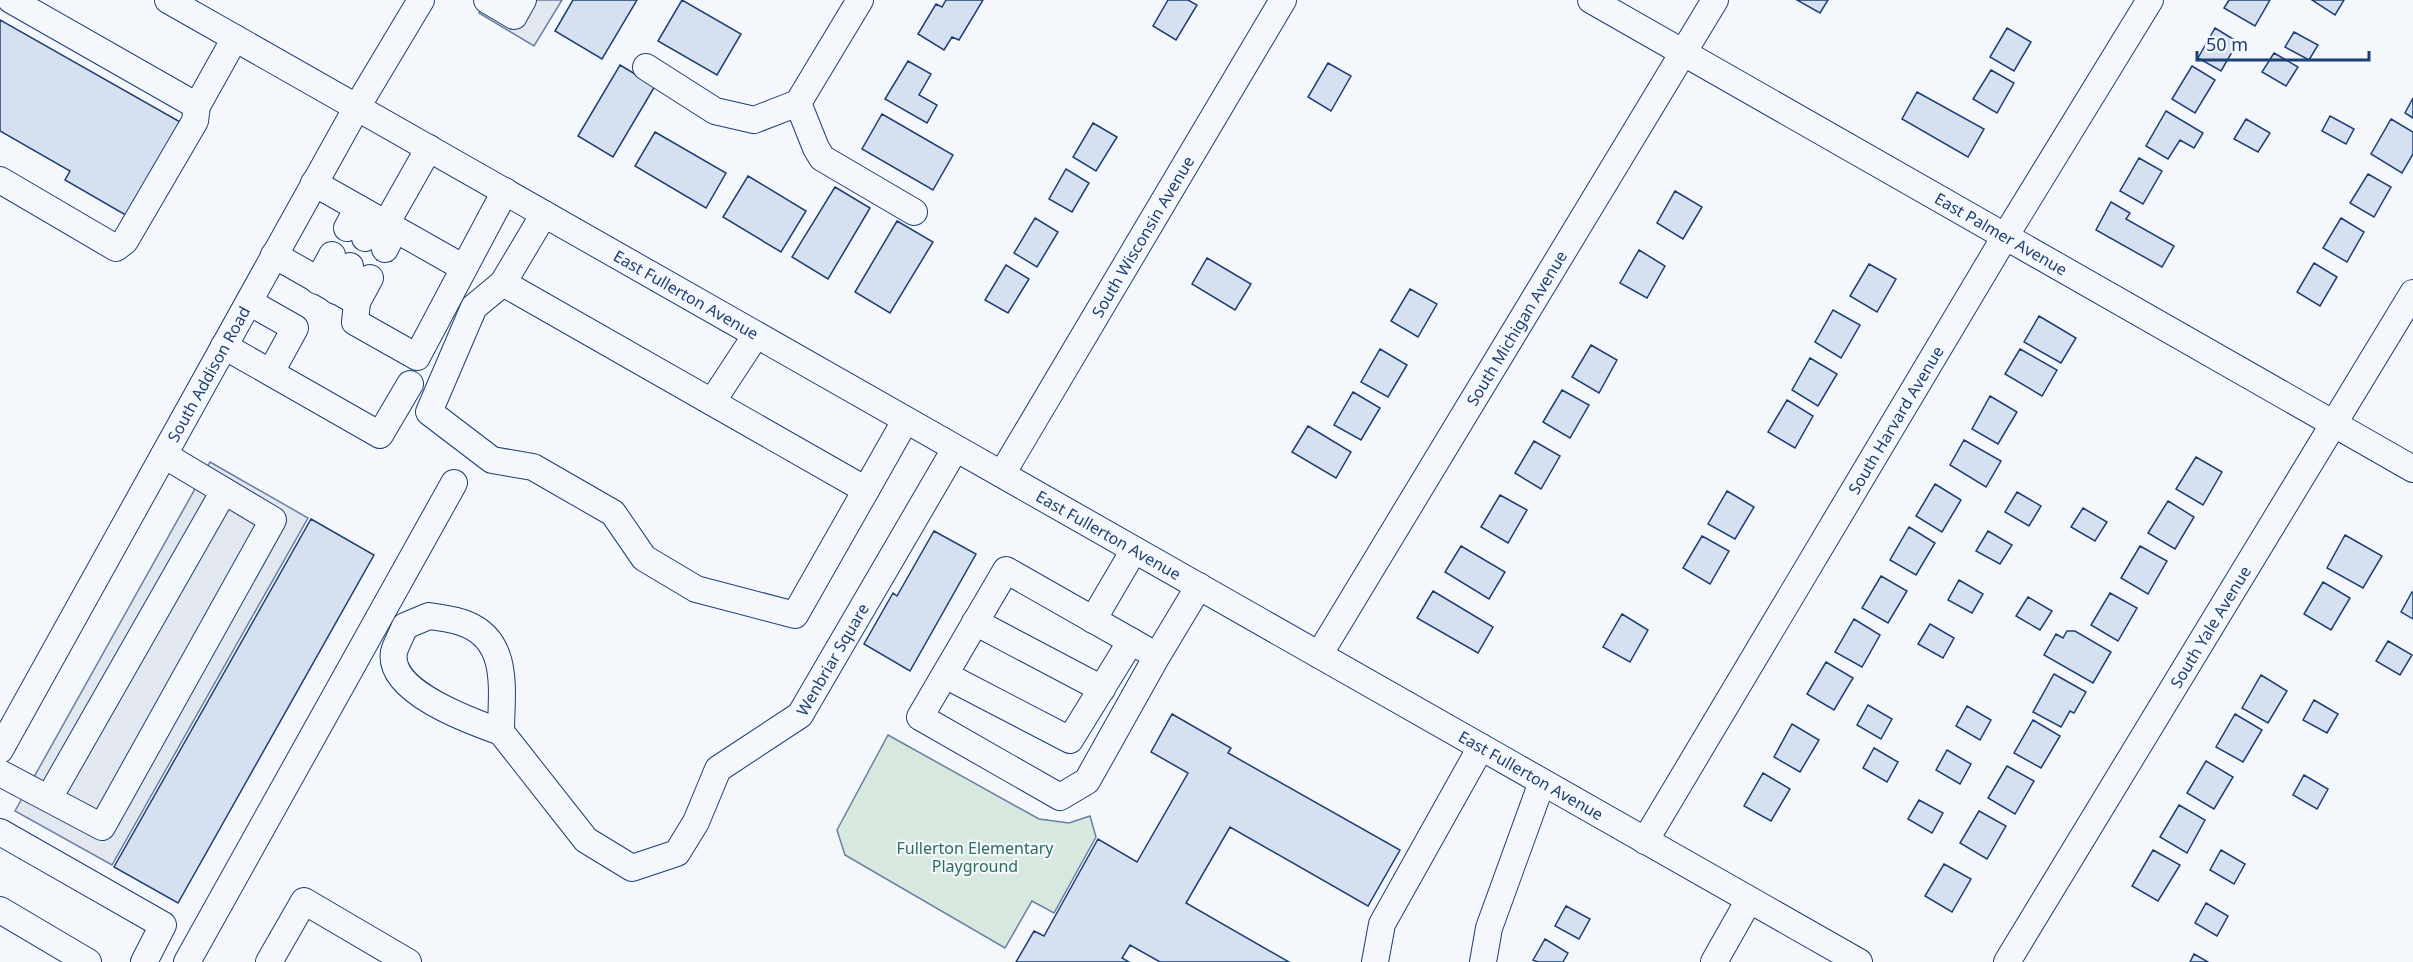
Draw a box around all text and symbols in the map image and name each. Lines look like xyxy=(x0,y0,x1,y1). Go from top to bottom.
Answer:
scale bar xyxy=(2197,24,2370,62)
text: 50 m xyxy=(2206,32,2248,56)
street label: South Wisconsin Avenue xyxy=(1086,152,1199,321)
street label: East Palmer Avenue xyxy=(1931,187,2071,280)
street label: East Fullerton Avenue xyxy=(610,245,762,345)
street label: South Michigan Avenue xyxy=(1461,246,1572,410)
street label: South Addison Road xyxy=(162,302,255,446)
street label: South Harvard Avenue xyxy=(1843,342,1949,498)
street label: East Fullerton Avenue xyxy=(1032,485,1185,585)
street label: South Yale Avenue xyxy=(2165,562,2256,692)
street label: Wenbriar Square xyxy=(791,599,874,720)
street label: East Fullerton Avenue xyxy=(1454,725,1607,825)
park label: Fullerton Elementary Playground xyxy=(896,837,1054,877)

